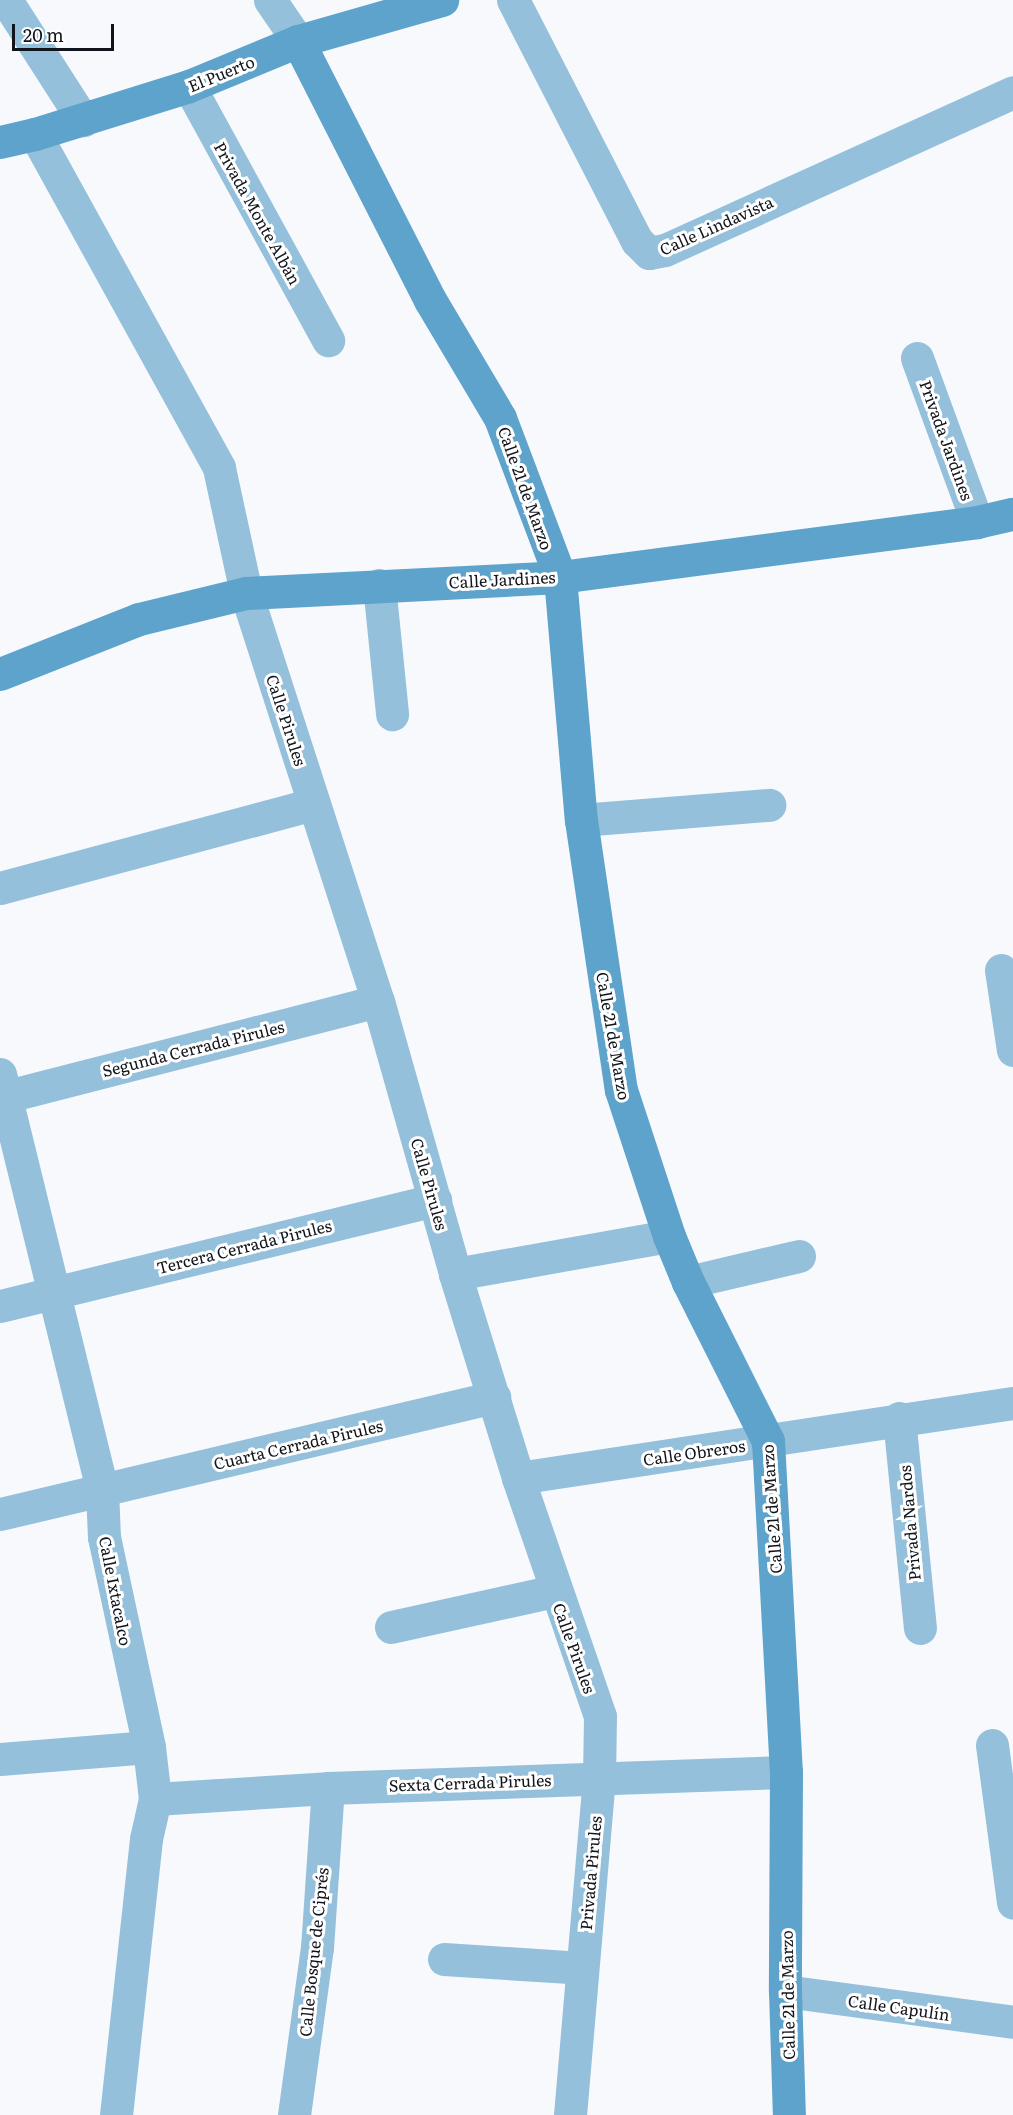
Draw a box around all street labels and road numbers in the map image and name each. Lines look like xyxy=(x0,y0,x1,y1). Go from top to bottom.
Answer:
street label: El Puerto xyxy=(185,51,257,95)
street label: Privada Monte Albán xyxy=(211,138,305,288)
street label: Calle Lindavista xyxy=(656,191,776,259)
street label: Privada Jardines xyxy=(916,377,978,503)
street label: Calle 21 de Marzo xyxy=(495,424,557,552)
street label: Calle Jardines xyxy=(448,567,556,591)
street label: Calle Pirules xyxy=(263,672,311,768)
street label: Calle 21 de Marzo xyxy=(593,971,635,1101)
street label: Segunda Cerrada Pirules xyxy=(100,1016,286,1080)
street label: Calle Pirules xyxy=(408,1136,452,1232)
street label: Tercera Cerrada Pirules xyxy=(155,1215,333,1277)
street label: Cuarta Cerrada Pirules xyxy=(212,1415,384,1473)
street label: Calle Obreros xyxy=(642,1435,746,1469)
street label: Calle 21 de Marzo xyxy=(757,1444,785,1574)
street label: Privada Nardos xyxy=(894,1464,924,1582)
street label: Calle Ixtacalco xyxy=(96,1535,136,1647)
street label: Calle Pirules xyxy=(550,1600,600,1696)
street label: Sexta Cerrada Pirules xyxy=(388,1770,552,1794)
street label: Privada Pirules xyxy=(575,1815,605,1931)
street label: Calle Bosque de Ciprés xyxy=(295,1867,331,2037)
street label: Calle 21 de Marzo xyxy=(776,1930,798,2060)
street label: Calle Capulín xyxy=(847,1990,951,2024)

